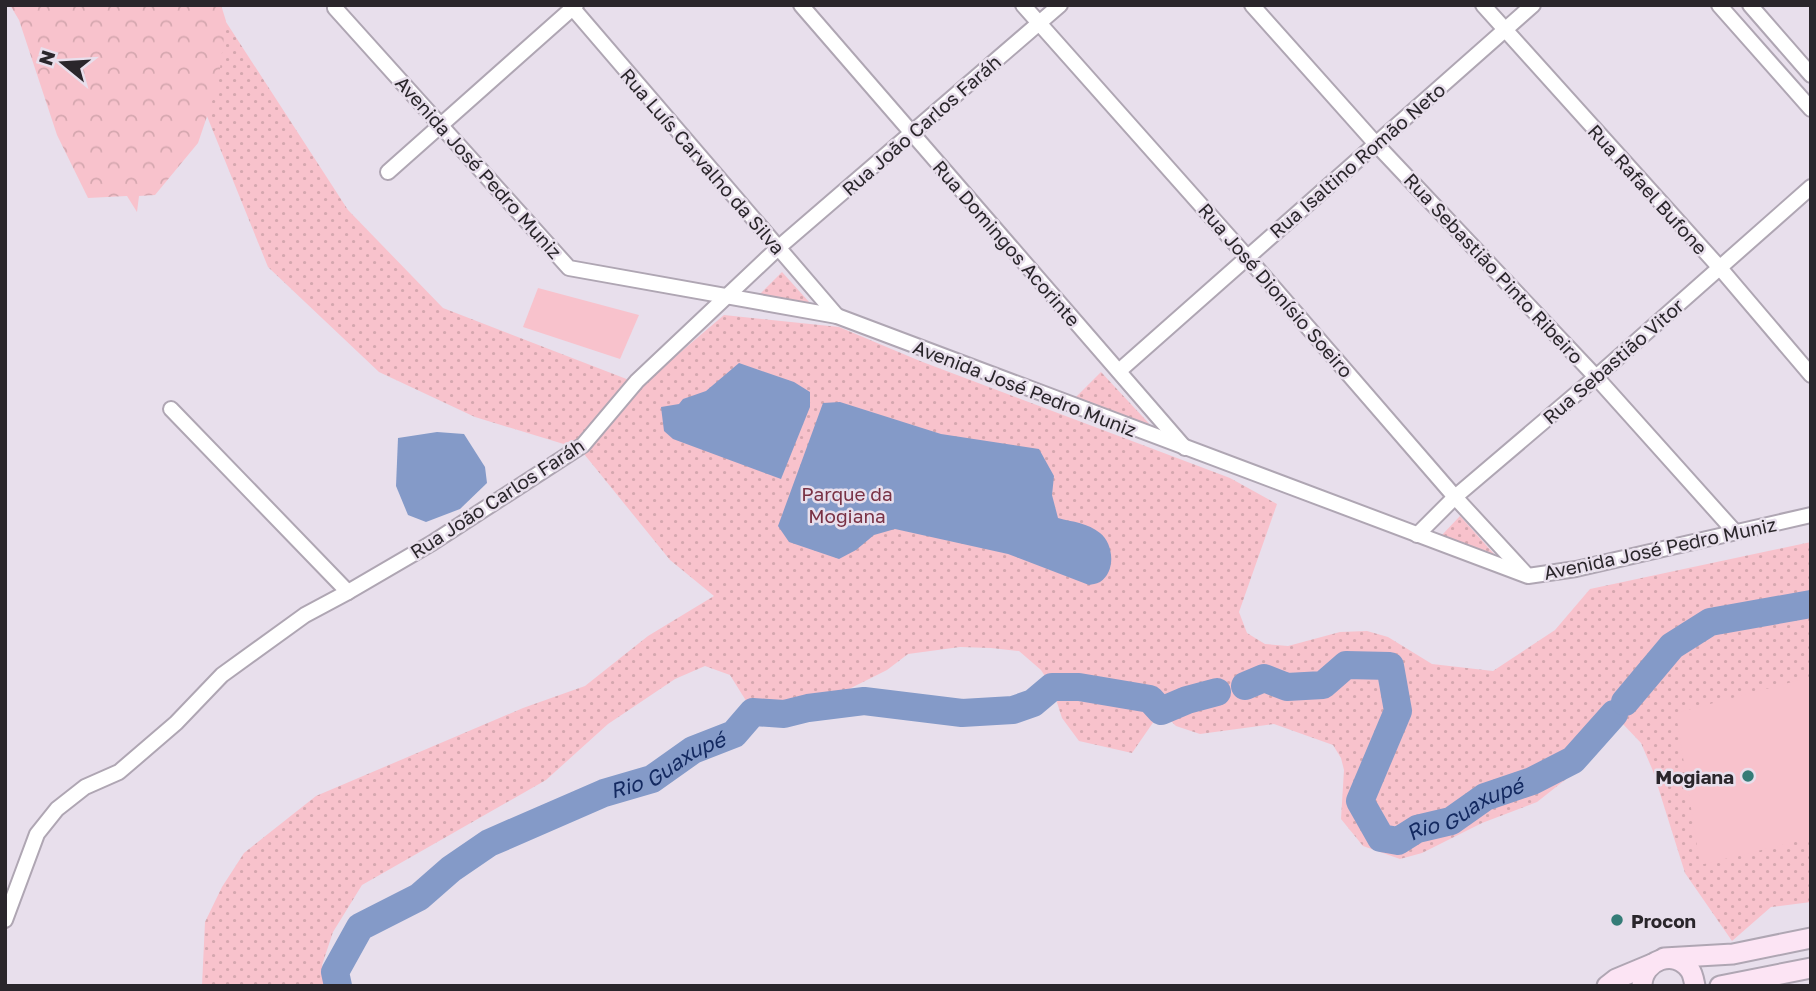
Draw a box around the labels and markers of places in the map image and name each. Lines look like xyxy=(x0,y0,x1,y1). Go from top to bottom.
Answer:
place label: Mogiana xyxy=(1655,765,1734,788)
marker: Mogiana xyxy=(1740,768,1756,784)
place label: Procon xyxy=(1631,909,1696,932)
marker: Procon xyxy=(1609,912,1625,928)

